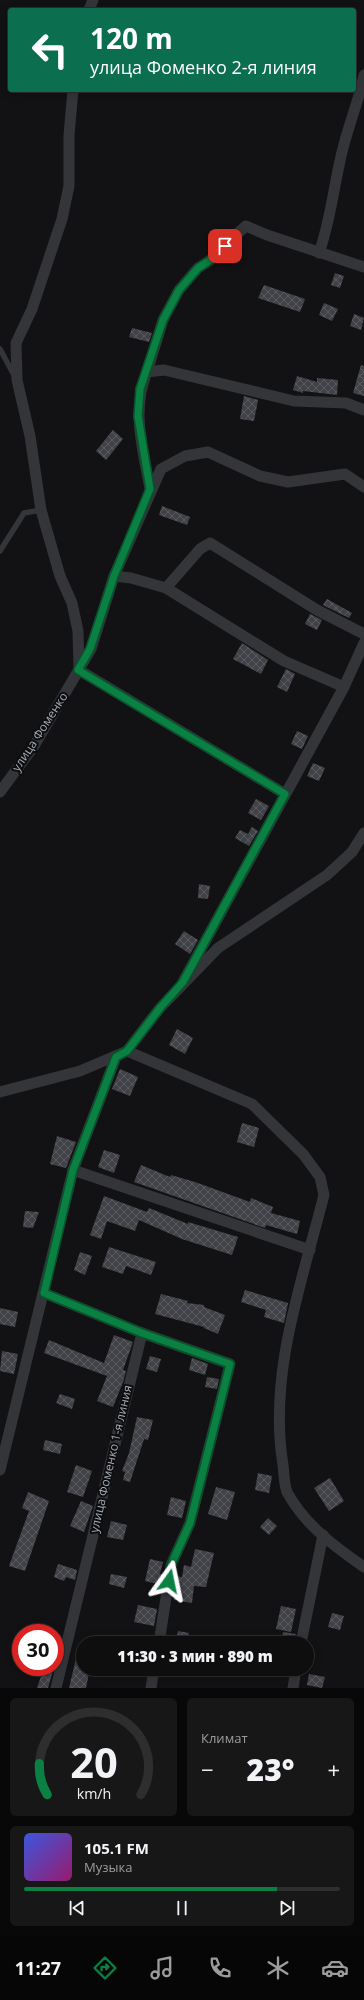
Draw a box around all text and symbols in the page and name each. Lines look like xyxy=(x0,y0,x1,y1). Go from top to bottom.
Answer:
text: 120 m xyxy=(90,19,173,57)
icon: left xyxy=(24,24,76,76)
text: улица Фоменко 2-я линия xyxy=(90,55,317,79)
pin xyxy=(208,229,242,263)
icon: arrive xyxy=(214,235,236,257)
street label: улица Фоменко xyxy=(8,689,72,775)
street label: улица Фоменко 1-я линия xyxy=(85,1383,136,1534)
position arrow xyxy=(148,1560,190,1602)
speed limit sign: 30 xyxy=(12,1624,64,1676)
text: 11:30 · 3 мин · 890 m xyxy=(117,1646,273,1666)
text: Климат xyxy=(201,1729,248,1747)
text: 20 xyxy=(70,1734,117,1790)
text: 23° xyxy=(247,1749,294,1790)
text: − xyxy=(201,1754,214,1784)
text: + xyxy=(327,1754,340,1784)
text: km/h xyxy=(76,1784,111,1803)
text: 105.1 FM xyxy=(84,1838,149,1858)
text: Музыка xyxy=(84,1858,132,1876)
icon: previous xyxy=(66,1897,88,1919)
icon: pause xyxy=(171,1897,193,1919)
icon: next xyxy=(276,1897,298,1919)
icon: directions xyxy=(91,1954,119,1982)
icon: music xyxy=(148,1954,176,1982)
icon: phone xyxy=(206,1954,234,1982)
icon: climate xyxy=(264,1954,292,1982)
icon: car xyxy=(321,1954,349,1982)
text: 11:27 xyxy=(15,1956,61,1980)

